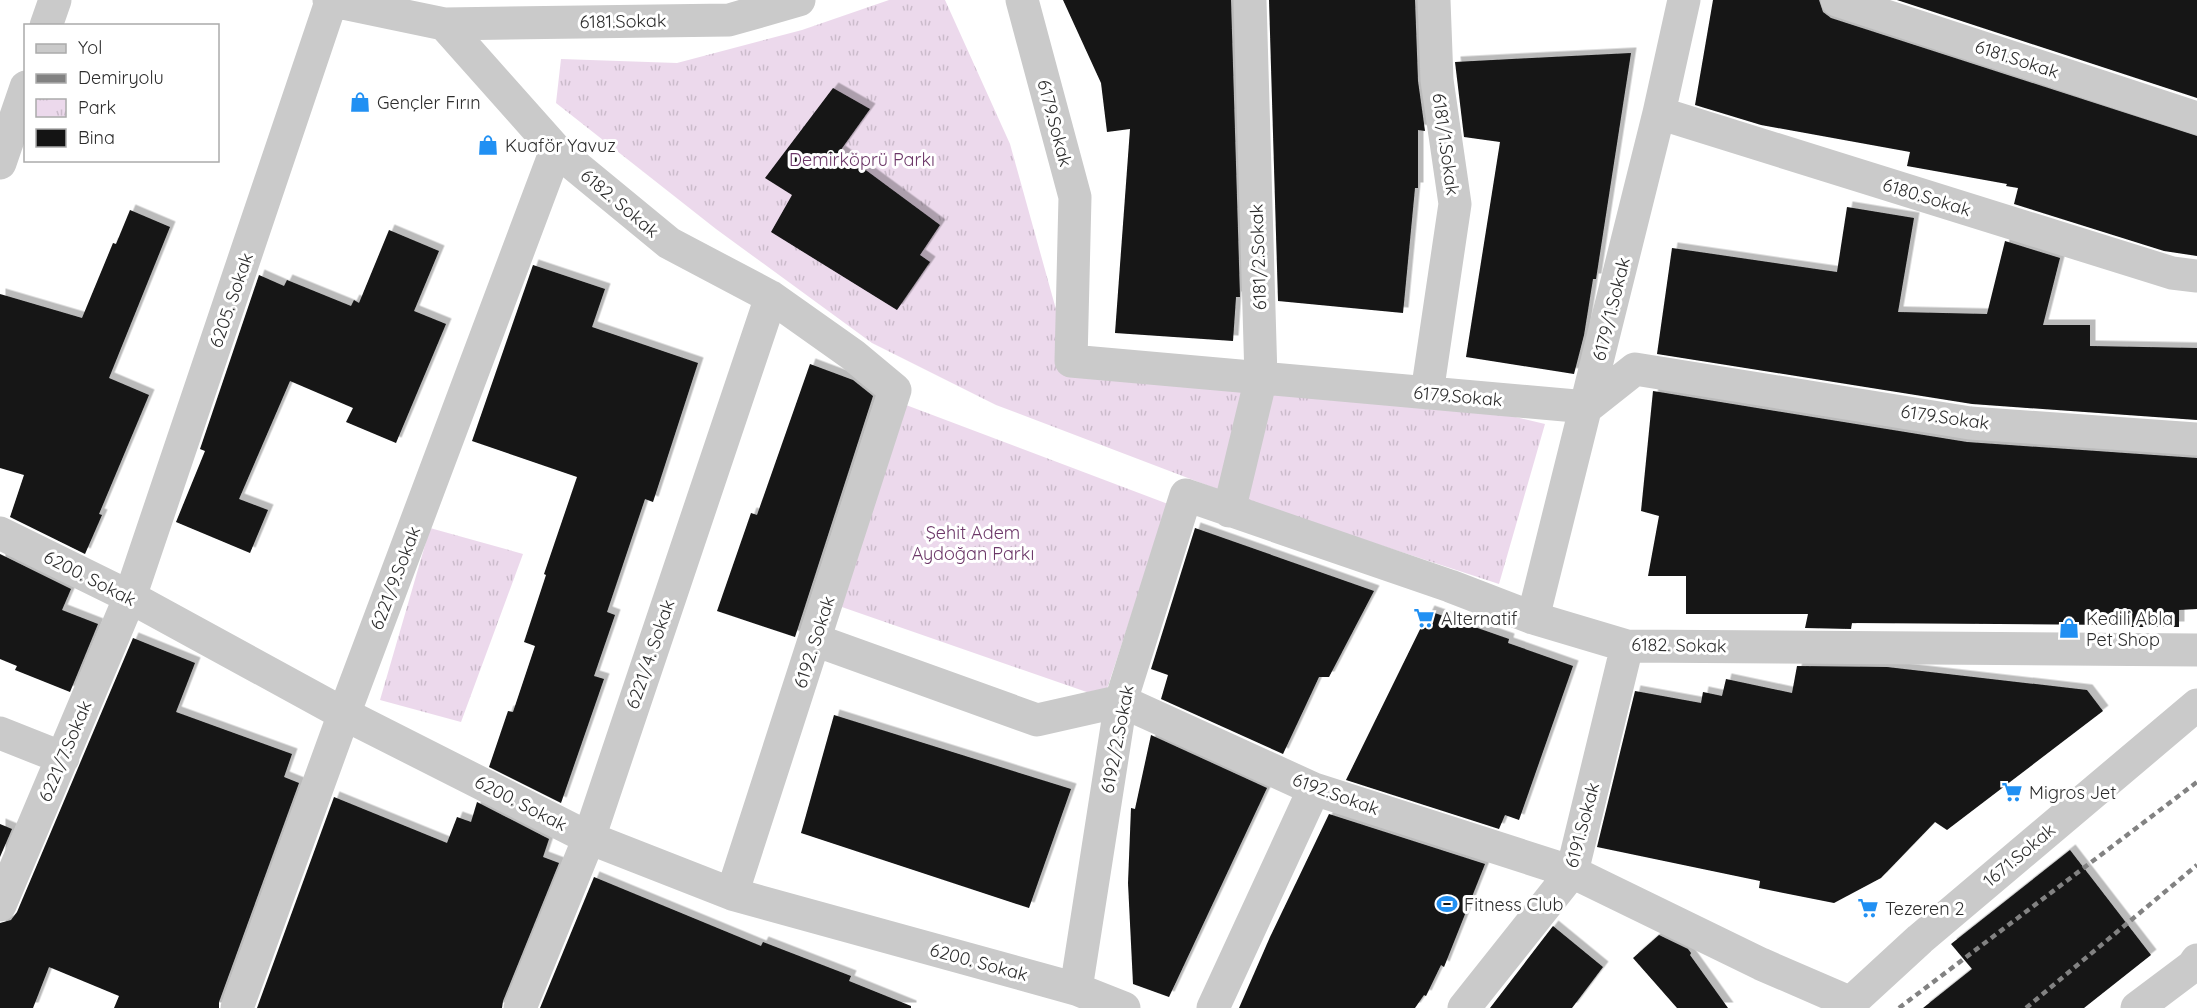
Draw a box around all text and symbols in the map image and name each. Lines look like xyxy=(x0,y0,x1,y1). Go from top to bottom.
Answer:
street label: 6181.Sokak xyxy=(579,9,667,33)
legend xyxy=(24,24,219,162)
street label: 6181.Sokak xyxy=(1972,35,2062,83)
text: Yol xyxy=(78,36,102,59)
text: Demiryolu xyxy=(78,66,164,89)
street label: 6179.Sokak xyxy=(1032,77,1078,169)
shop icon: Gençler Fırın xyxy=(348,90,372,114)
place label: Gençler Fırın xyxy=(377,91,481,114)
street label: 6181/1.Sokak xyxy=(1427,91,1465,197)
text: Park xyxy=(78,96,116,119)
text: Bina xyxy=(78,126,115,149)
shop icon: Kuaför Yavuz xyxy=(476,133,500,157)
place label: Kuaför Yavuz xyxy=(505,134,616,157)
park label: Demirköprü Parkı xyxy=(789,148,935,171)
street label: 6182. Sokak xyxy=(576,164,664,242)
street label: 6180.Sokak xyxy=(1880,173,1974,221)
street label: 6181/2.Sokak xyxy=(1245,203,1271,311)
street label: 6205. Sokak xyxy=(204,249,258,351)
street label: 6179/1.Sokak xyxy=(1587,255,1635,363)
street label: 6179.Sokak xyxy=(1413,381,1503,411)
street label: 6179.Sokak xyxy=(1899,399,1991,435)
park label: Şehit Adem Aydoğan Parkı xyxy=(912,521,1034,565)
street label: 6221/9.Sokak xyxy=(365,523,425,633)
street label: 6200. Sokak xyxy=(40,545,140,611)
street label: 6192. Sokak xyxy=(788,593,840,691)
street label: 6221/4. Sokak xyxy=(620,596,680,712)
supermarket icon: Alternatif xyxy=(1412,606,1436,630)
place label: Alternatif xyxy=(1441,607,1518,630)
place label: Kedili Abla Pet Shop xyxy=(2086,607,2173,651)
shop icon: Kedili Abla Pet Shop xyxy=(2057,616,2081,640)
street label: 6182. Sokak xyxy=(1631,633,1727,657)
street label: 6192/2.Sokak xyxy=(1095,683,1139,795)
street label: 6221/7.Sokak xyxy=(33,697,97,805)
street label: 6192.Sokak xyxy=(1289,768,1383,820)
street label: 6200. Sokak xyxy=(471,770,571,836)
street label: 6191.Sokak xyxy=(1560,780,1604,870)
supermarket icon: Migros Jet xyxy=(2000,780,2024,804)
place label: Migros Jet xyxy=(2029,781,2116,804)
street label: 1671.Sokak xyxy=(1978,818,2060,892)
sports icon: Fitness Club xyxy=(1435,892,1459,916)
place label: Fitness Club xyxy=(1464,893,1564,916)
supermarket icon: Tezeren 2 xyxy=(1856,896,1880,920)
place label: Tezeren 2 xyxy=(1885,897,1965,920)
street label: 6200. Sokak xyxy=(928,938,1030,986)

